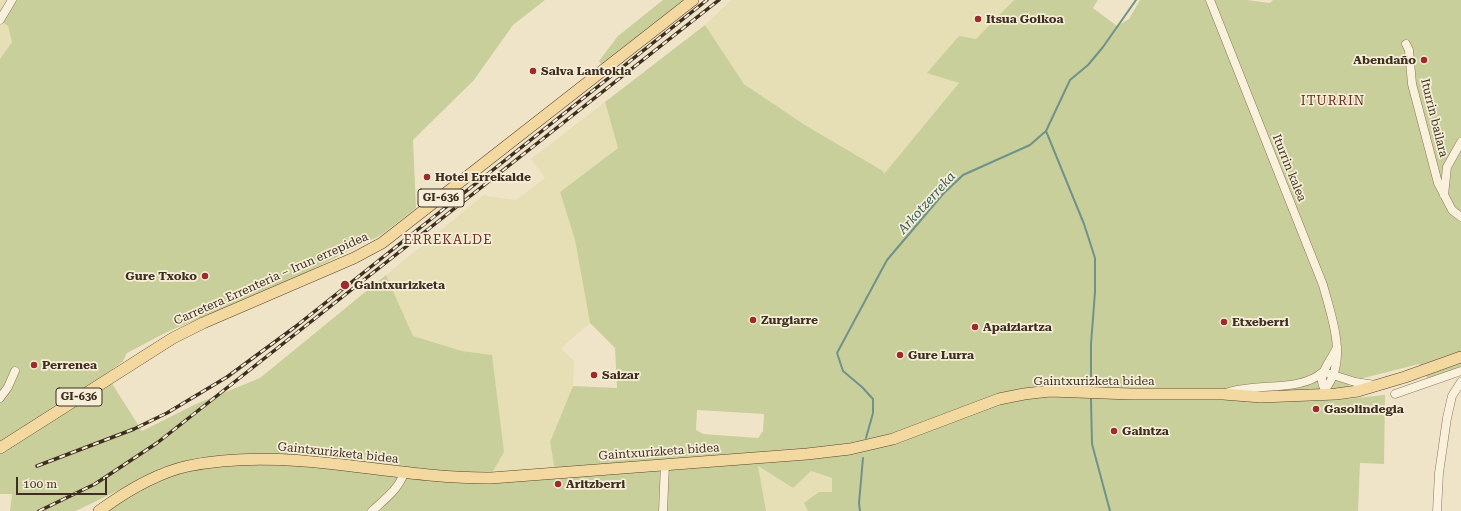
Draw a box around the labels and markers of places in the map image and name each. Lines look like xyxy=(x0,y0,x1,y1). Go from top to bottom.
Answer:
place label: Itsua Goikoa xyxy=(986,12,1064,26)
marker: Itsua Goikoa xyxy=(973,14,983,24)
place label: Abendaño xyxy=(1353,53,1416,67)
marker: Abendaño xyxy=(1419,55,1429,65)
place label: Salva Lantokia xyxy=(541,64,631,78)
marker: Salva Lantokia xyxy=(528,66,538,76)
place label: Hotel Errekalde xyxy=(435,170,531,184)
marker: Hotel Errekalde xyxy=(422,172,432,182)
place label: Gure Txoko xyxy=(125,269,197,283)
marker: Gure Txoko xyxy=(200,271,210,281)
place label: Gaintxurizketa xyxy=(354,278,445,292)
marker: Gaintxurizketa xyxy=(339,279,351,291)
place label: Zurgiarre xyxy=(761,313,818,327)
marker: Zurgiarre xyxy=(748,315,758,325)
place label: Etxeberri xyxy=(1232,315,1289,329)
marker: Etxeberri xyxy=(1219,317,1229,327)
place label: Apaiziartza xyxy=(983,320,1052,334)
marker: Apaiziartza xyxy=(970,322,980,332)
place label: Gure Lurra xyxy=(908,348,974,362)
marker: Gure Lurra xyxy=(895,350,905,360)
place label: Perrenea xyxy=(42,358,97,372)
marker: Perrenea xyxy=(29,360,39,370)
place label: Saizar xyxy=(602,368,639,382)
marker: Saizar xyxy=(589,370,599,380)
place label: Gasolindegia xyxy=(1324,402,1404,416)
marker: Gasolindegia xyxy=(1311,404,1321,414)
place label: Gaintza xyxy=(1122,424,1169,438)
marker: Gaintza xyxy=(1109,426,1119,436)
place label: Aritzberri xyxy=(566,477,625,491)
marker: Aritzberri xyxy=(553,479,563,489)

